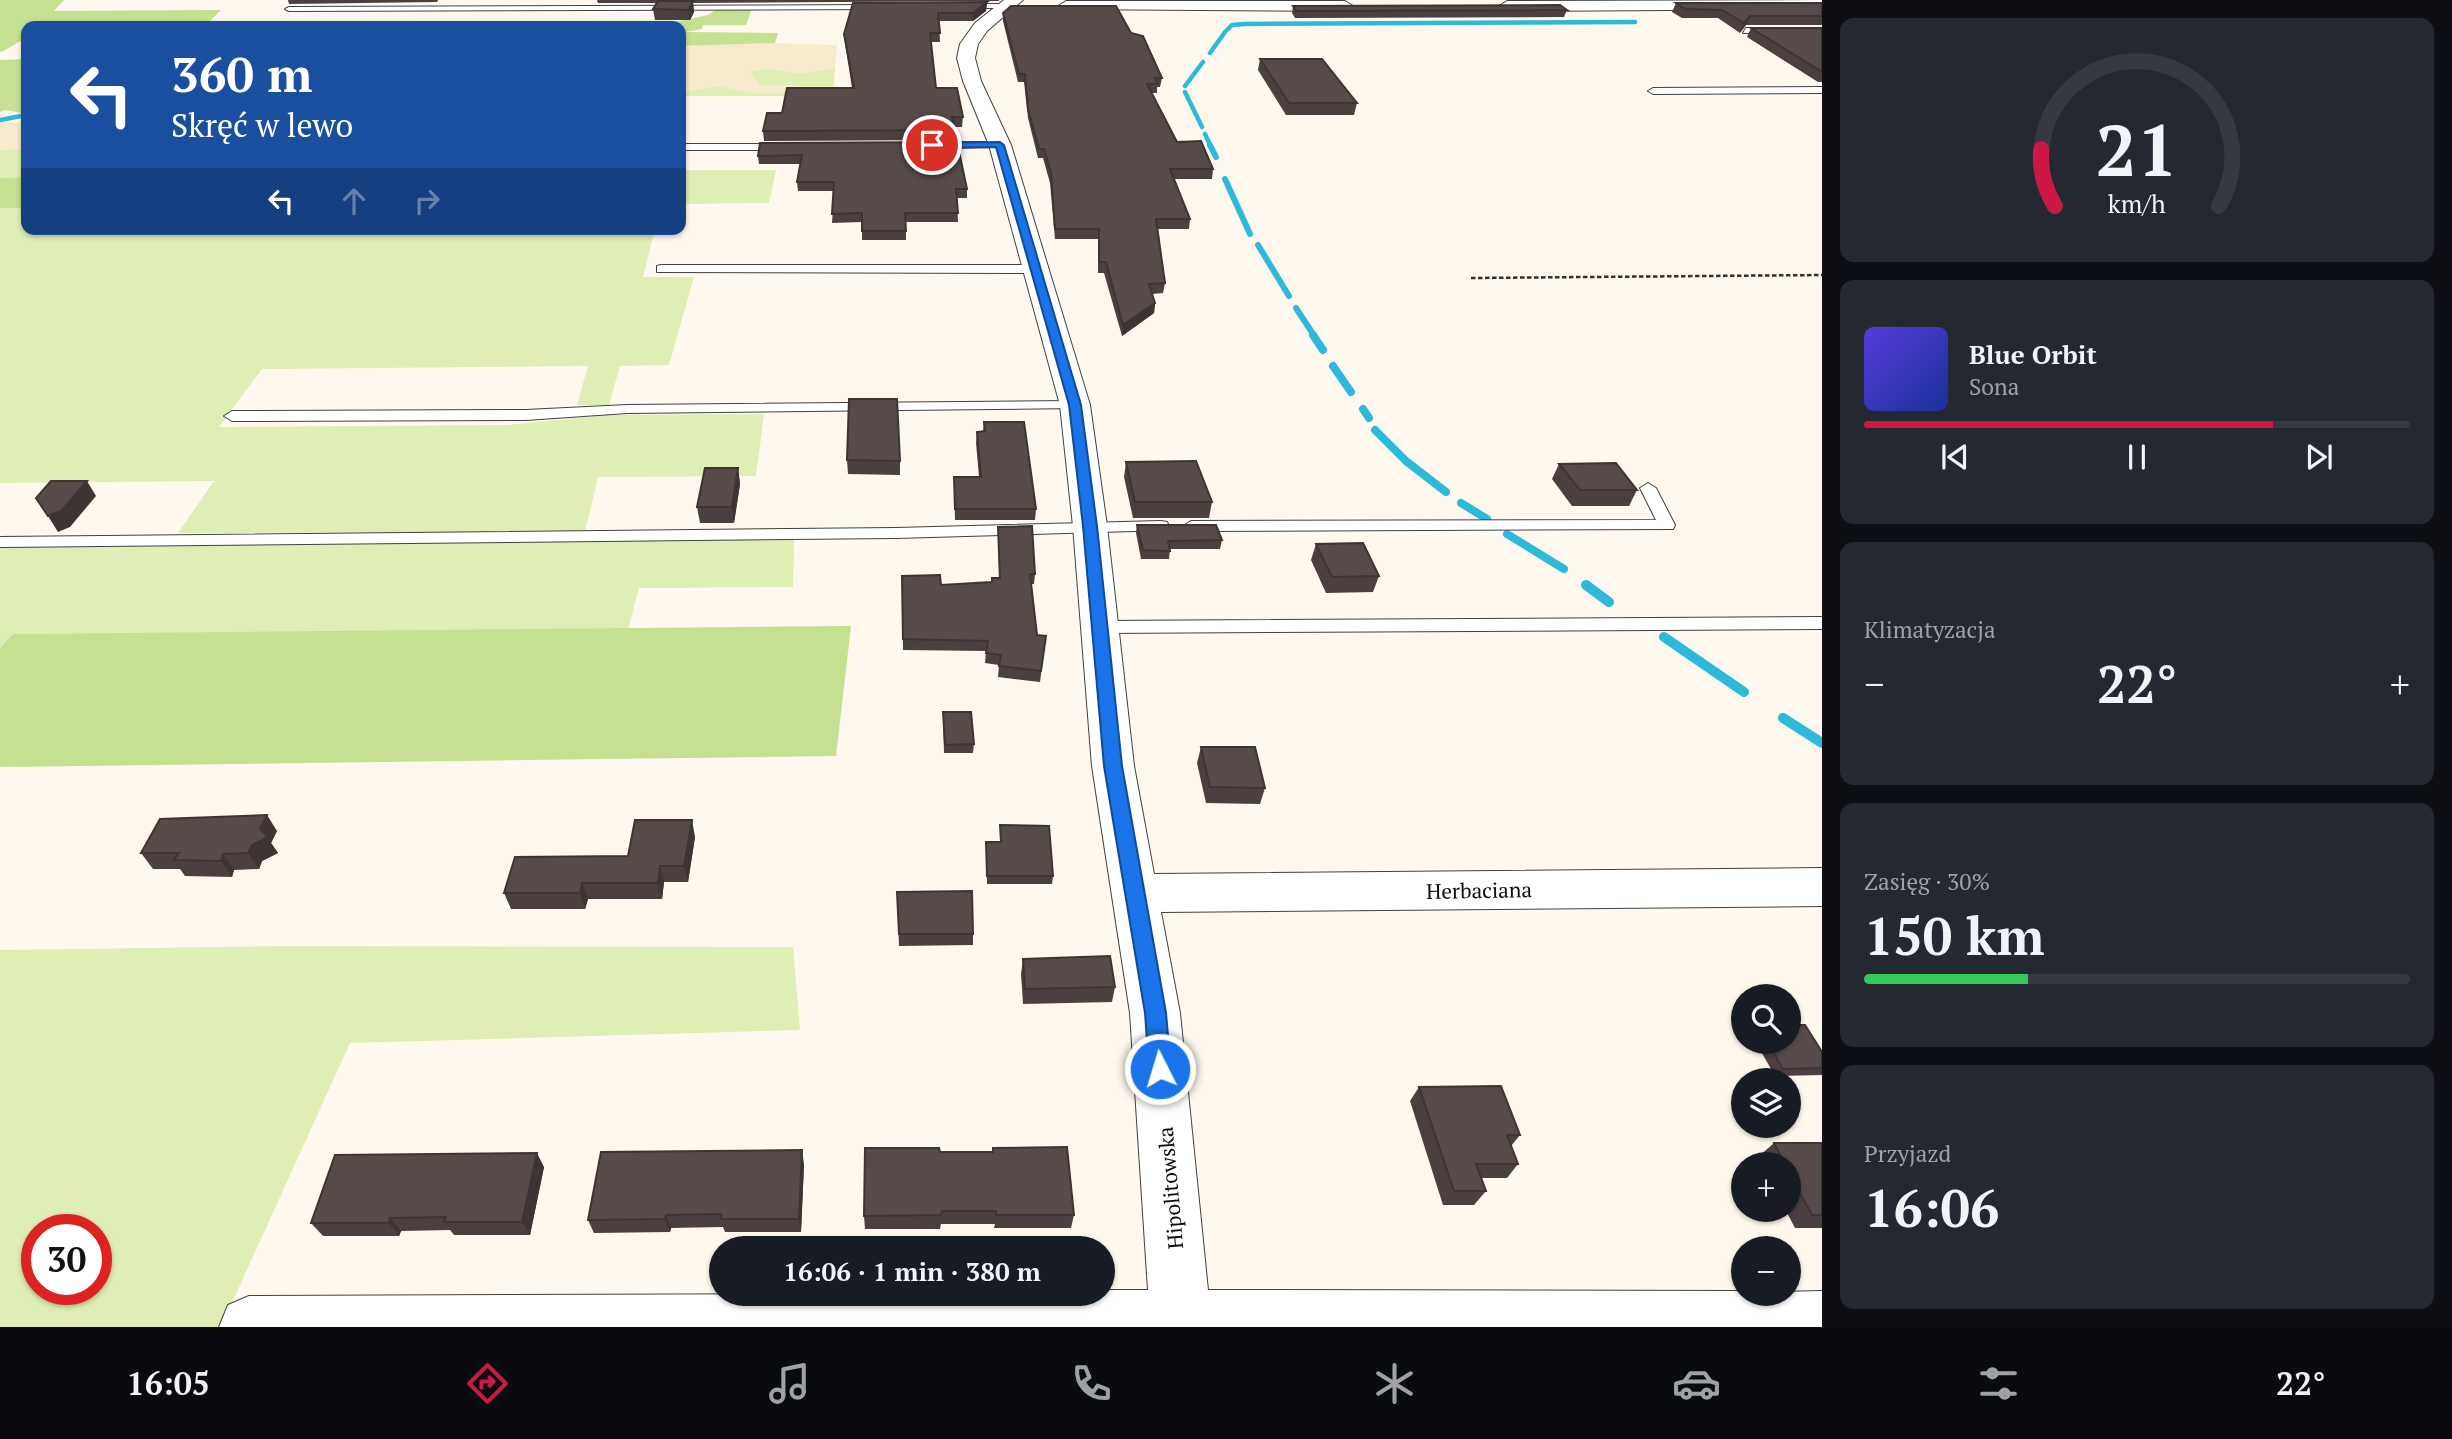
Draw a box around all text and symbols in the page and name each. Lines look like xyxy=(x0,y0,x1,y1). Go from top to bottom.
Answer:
text: 360 m xyxy=(171,41,313,106)
icon: left xyxy=(56,49,147,140)
text: 21 xyxy=(2096,100,2178,197)
text: Skręć w lewo xyxy=(171,104,353,146)
pin xyxy=(902,115,962,175)
icon: arrive xyxy=(913,126,951,164)
icon: left xyxy=(262,182,300,220)
icon: ahead xyxy=(335,182,373,220)
icon: right xyxy=(408,182,446,220)
text: km/h xyxy=(2108,187,2166,220)
text: Blue Orbit xyxy=(1969,337,2097,371)
text: Sona xyxy=(1969,371,2019,402)
icon: previous xyxy=(1936,438,1974,476)
icon: pause xyxy=(2118,438,2156,476)
icon: next xyxy=(2300,438,2338,476)
text: Klimatyzacja xyxy=(1864,614,1996,645)
text: 22° xyxy=(2097,649,2177,718)
text: − xyxy=(1864,659,1884,709)
text: + xyxy=(2390,659,2410,709)
text: Zasięg · 30% xyxy=(1864,866,1990,897)
street label: Herbaciana xyxy=(1426,875,1533,905)
text: 150 km xyxy=(1864,901,2045,970)
map controls xyxy=(1731,984,1801,1306)
button: search xyxy=(1731,984,1801,1054)
position arrow xyxy=(1123,1032,1197,1106)
button: layers xyxy=(1731,1068,1801,1138)
street label: Hipolitowska xyxy=(1151,1125,1189,1250)
text: Przyjazd xyxy=(1864,1138,1951,1169)
button: + xyxy=(1731,1152,1801,1222)
text: 16:06 xyxy=(1864,1173,1999,1242)
speed limit sign: 30 xyxy=(21,1214,112,1305)
button: − xyxy=(1731,1236,1801,1306)
text: 16:06 · 1 min · 380 m xyxy=(783,1254,1041,1288)
icon: directions xyxy=(463,1359,512,1408)
icon: music xyxy=(765,1359,814,1408)
icon: phone xyxy=(1067,1359,1116,1408)
icon: climate xyxy=(1370,1359,1419,1408)
icon: car xyxy=(1672,1359,1721,1408)
icon: filters xyxy=(1974,1359,2023,1408)
text: 16:05 xyxy=(127,1362,210,1404)
text: 22° xyxy=(2276,1362,2325,1404)

